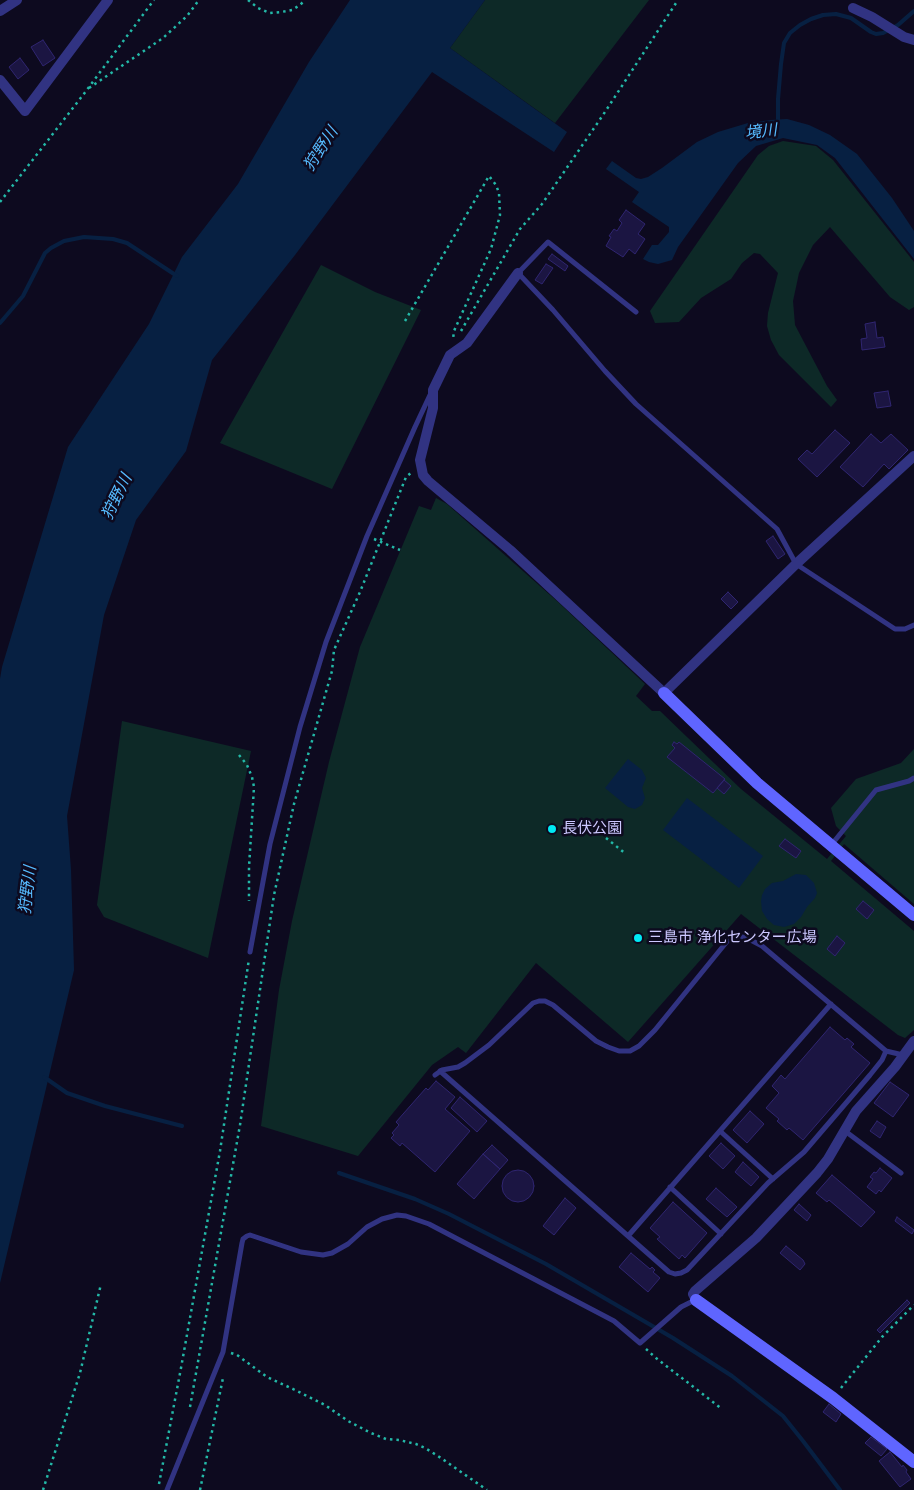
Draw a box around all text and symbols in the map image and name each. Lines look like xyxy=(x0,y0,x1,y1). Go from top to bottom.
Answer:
water label: 境川 xyxy=(744,121,778,143)
water label: 狩野川 xyxy=(300,124,342,174)
water label: 狩野川 xyxy=(98,471,136,523)
place label: 長伏公園 xyxy=(562,820,622,838)
marker: 長伏公園 xyxy=(546,823,558,835)
water label: 狩野川 xyxy=(16,865,40,915)
place label: 三島市 浄化センター広場 xyxy=(648,929,817,947)
marker: 三島市 浄化センター広場 xyxy=(632,932,644,944)

